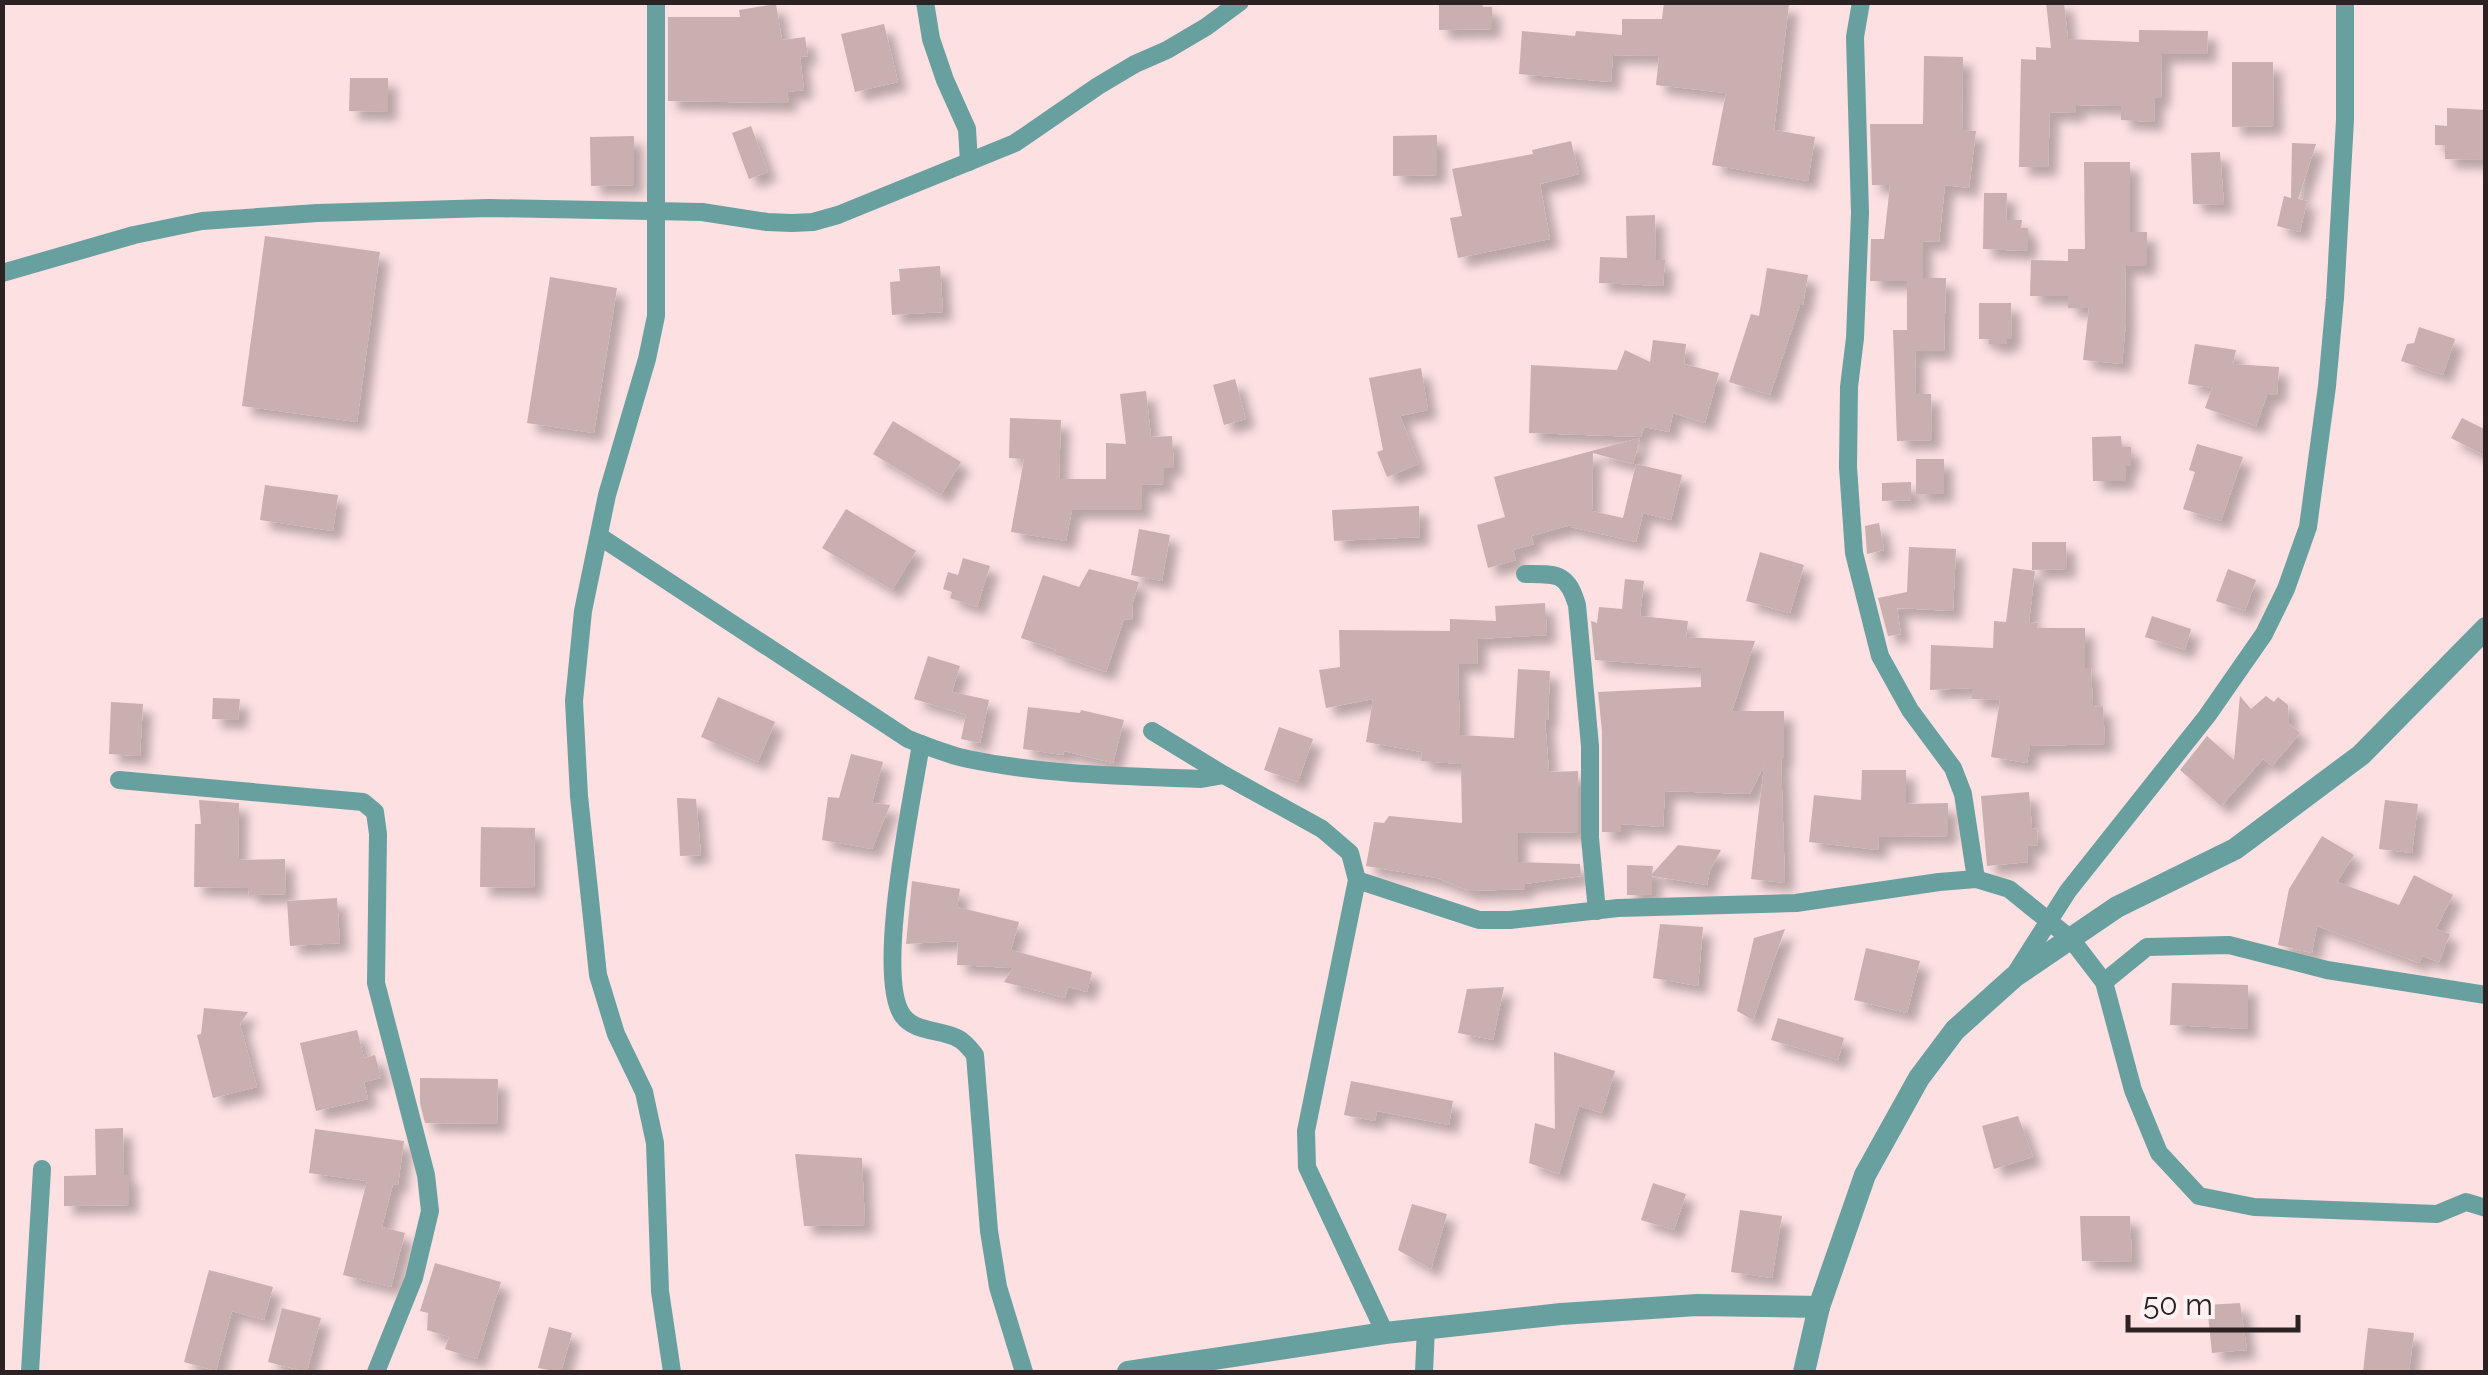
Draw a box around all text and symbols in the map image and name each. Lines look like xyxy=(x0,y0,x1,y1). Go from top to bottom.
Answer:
scale bar xyxy=(2128,1270,2298,1332)
text: 50 m xyxy=(2143,1287,2213,1322)

